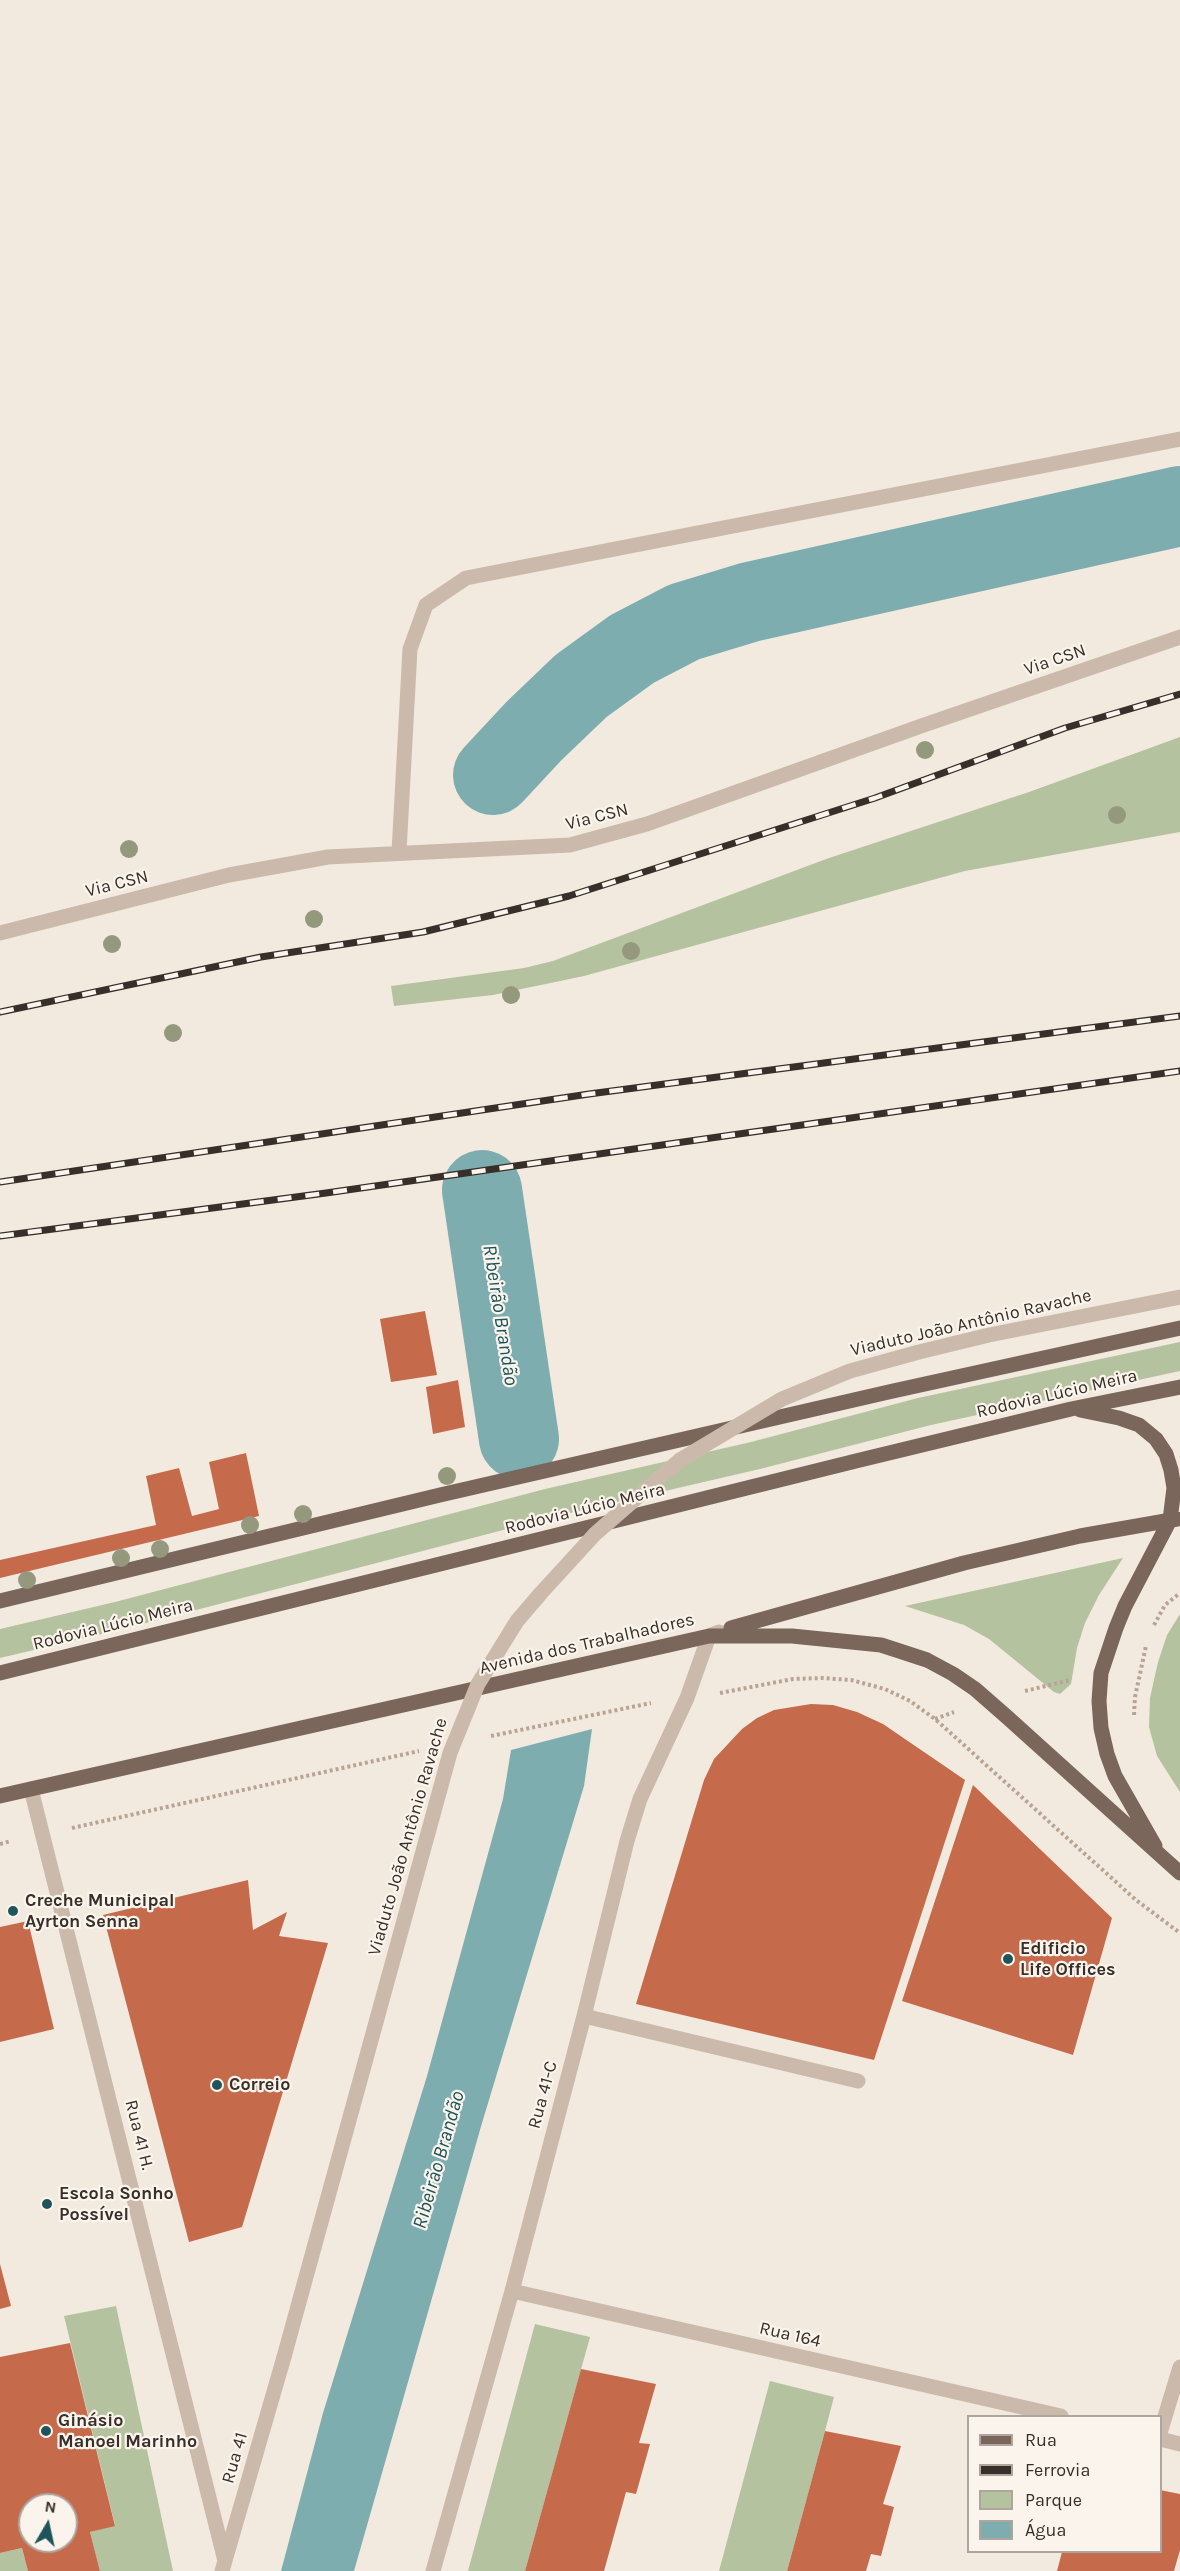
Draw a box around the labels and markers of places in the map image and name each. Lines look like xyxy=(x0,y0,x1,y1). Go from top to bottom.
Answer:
place label: Creche Municipal Ayrton Senna xyxy=(25,1890,174,1932)
marker: Creche Municipal Ayrton Senna xyxy=(6,1904,20,1918)
place label: Edificio Life Offices xyxy=(1020,1938,1115,1980)
marker: Edificio Life Offices xyxy=(1001,1952,1015,1966)
place label: Correio xyxy=(229,2074,290,2096)
marker: Correio xyxy=(210,2078,224,2092)
place label: Escola Sonho Possível xyxy=(59,2183,174,2226)
marker: Escola Sonho Possível xyxy=(40,2197,54,2211)
place label: Ginásio Manoel Marinho xyxy=(58,2410,197,2452)
marker: Ginásio Manoel Marinho xyxy=(39,2424,53,2438)

